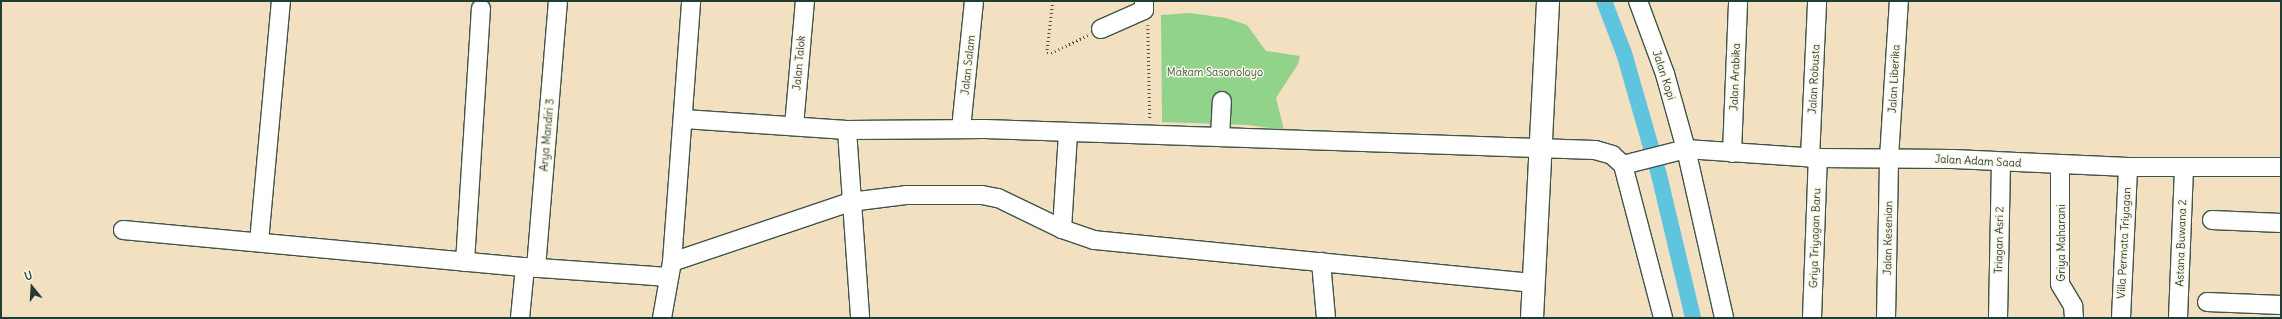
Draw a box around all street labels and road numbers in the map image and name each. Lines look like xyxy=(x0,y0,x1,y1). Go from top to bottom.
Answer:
street label: Jalan Salam xyxy=(958,34,978,96)
street label: Jalan Talok xyxy=(790,35,808,91)
street label: Jalan Arabika xyxy=(1727,43,1743,111)
street label: Jalan Robusta xyxy=(1806,44,1822,114)
street label: Jalan Liberika xyxy=(1886,44,1902,114)
street label: Jalan Kopi xyxy=(1650,49,1678,101)
street label: Arya Mandiri 3 xyxy=(537,98,557,172)
street label: Jalan Adam Saad xyxy=(1934,152,2022,170)
street label: Villa Permata Triyagan xyxy=(2114,187,2134,299)
street label: Griya Triyagan Baru xyxy=(1807,188,1823,288)
street label: Astana Buwana 2 xyxy=(2173,199,2189,287)
street label: Jalan Kesenian xyxy=(1881,201,1895,275)
street label: Griya Maharani xyxy=(2054,204,2068,282)
street label: Triagan Asri 2 xyxy=(1992,206,2006,274)

